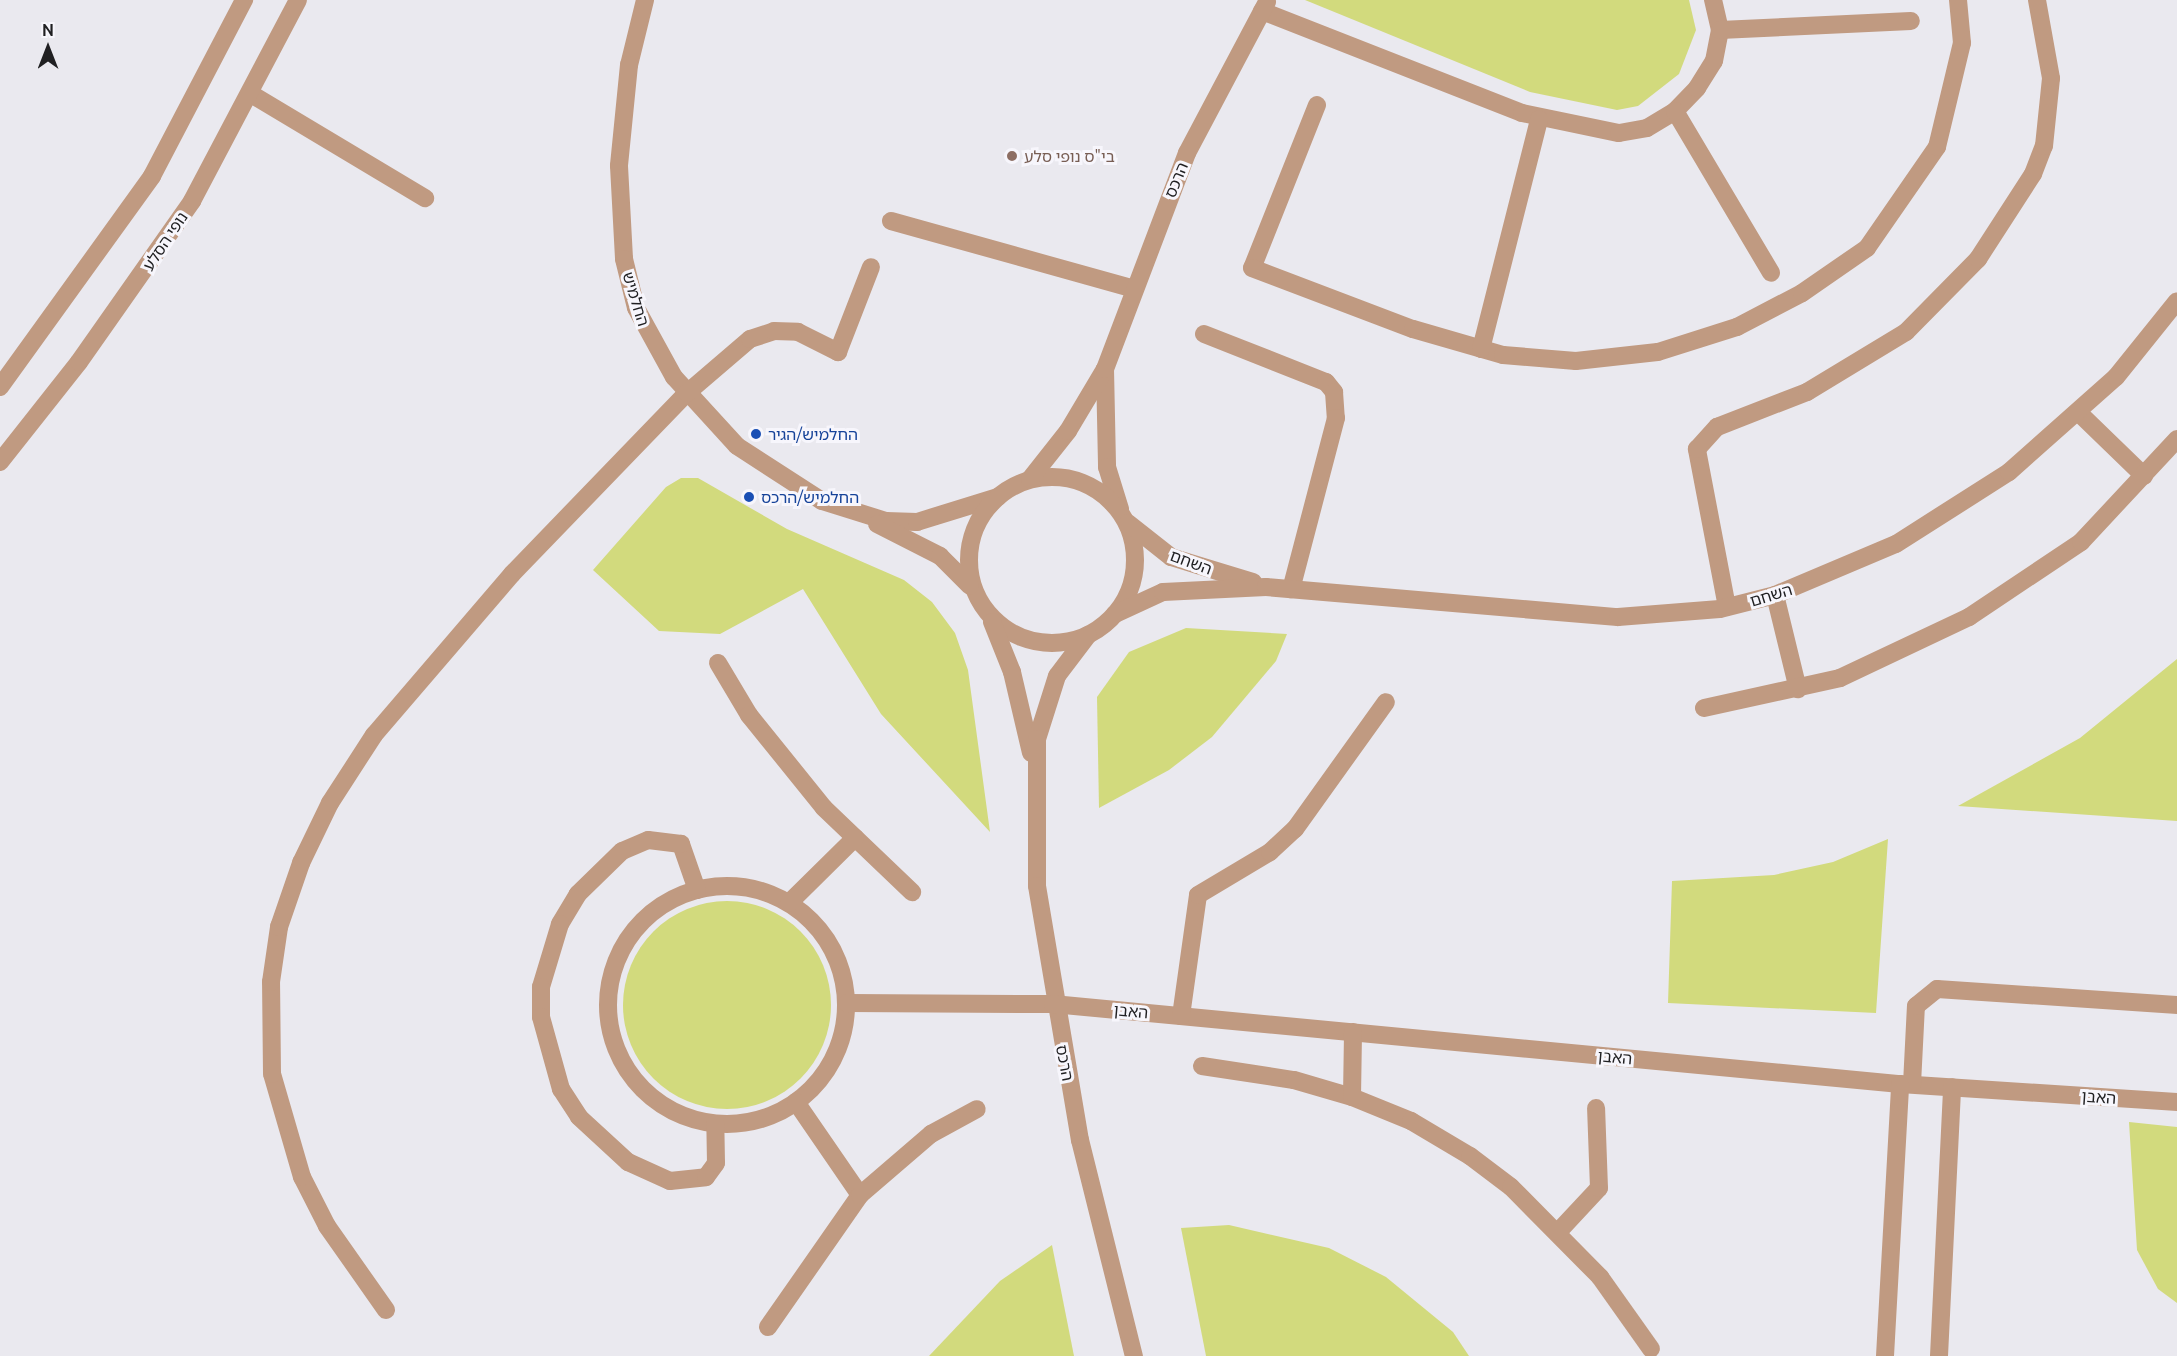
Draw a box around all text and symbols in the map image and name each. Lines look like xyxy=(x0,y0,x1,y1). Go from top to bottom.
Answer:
north arrow xyxy=(18,18,78,78)
text: N xyxy=(42,21,54,39)
place label: בי"ס נופי סלע xyxy=(1024,146,1115,166)
marker: בי"ס נופי סלע xyxy=(1005,149,1019,163)
street label: הרכס xyxy=(1160,160,1192,200)
street label: נופי הסלע xyxy=(138,208,192,274)
street label: החלמיש xyxy=(619,269,653,329)
place label: החלמיש/הגיר xyxy=(768,424,858,444)
marker: החלמיש/הגיר xyxy=(749,427,763,441)
place label: החלמיש/הרכס xyxy=(761,487,859,507)
marker: החלמיש/הרכס xyxy=(742,490,756,504)
street label: השחם xyxy=(1167,546,1215,578)
street label: השחם xyxy=(1748,579,1794,611)
street label: האבן xyxy=(1113,1000,1149,1022)
street label: הרכס xyxy=(1052,1043,1078,1083)
street label: האבן xyxy=(1597,1046,1633,1068)
street label: האבן xyxy=(2081,1086,2117,1108)

